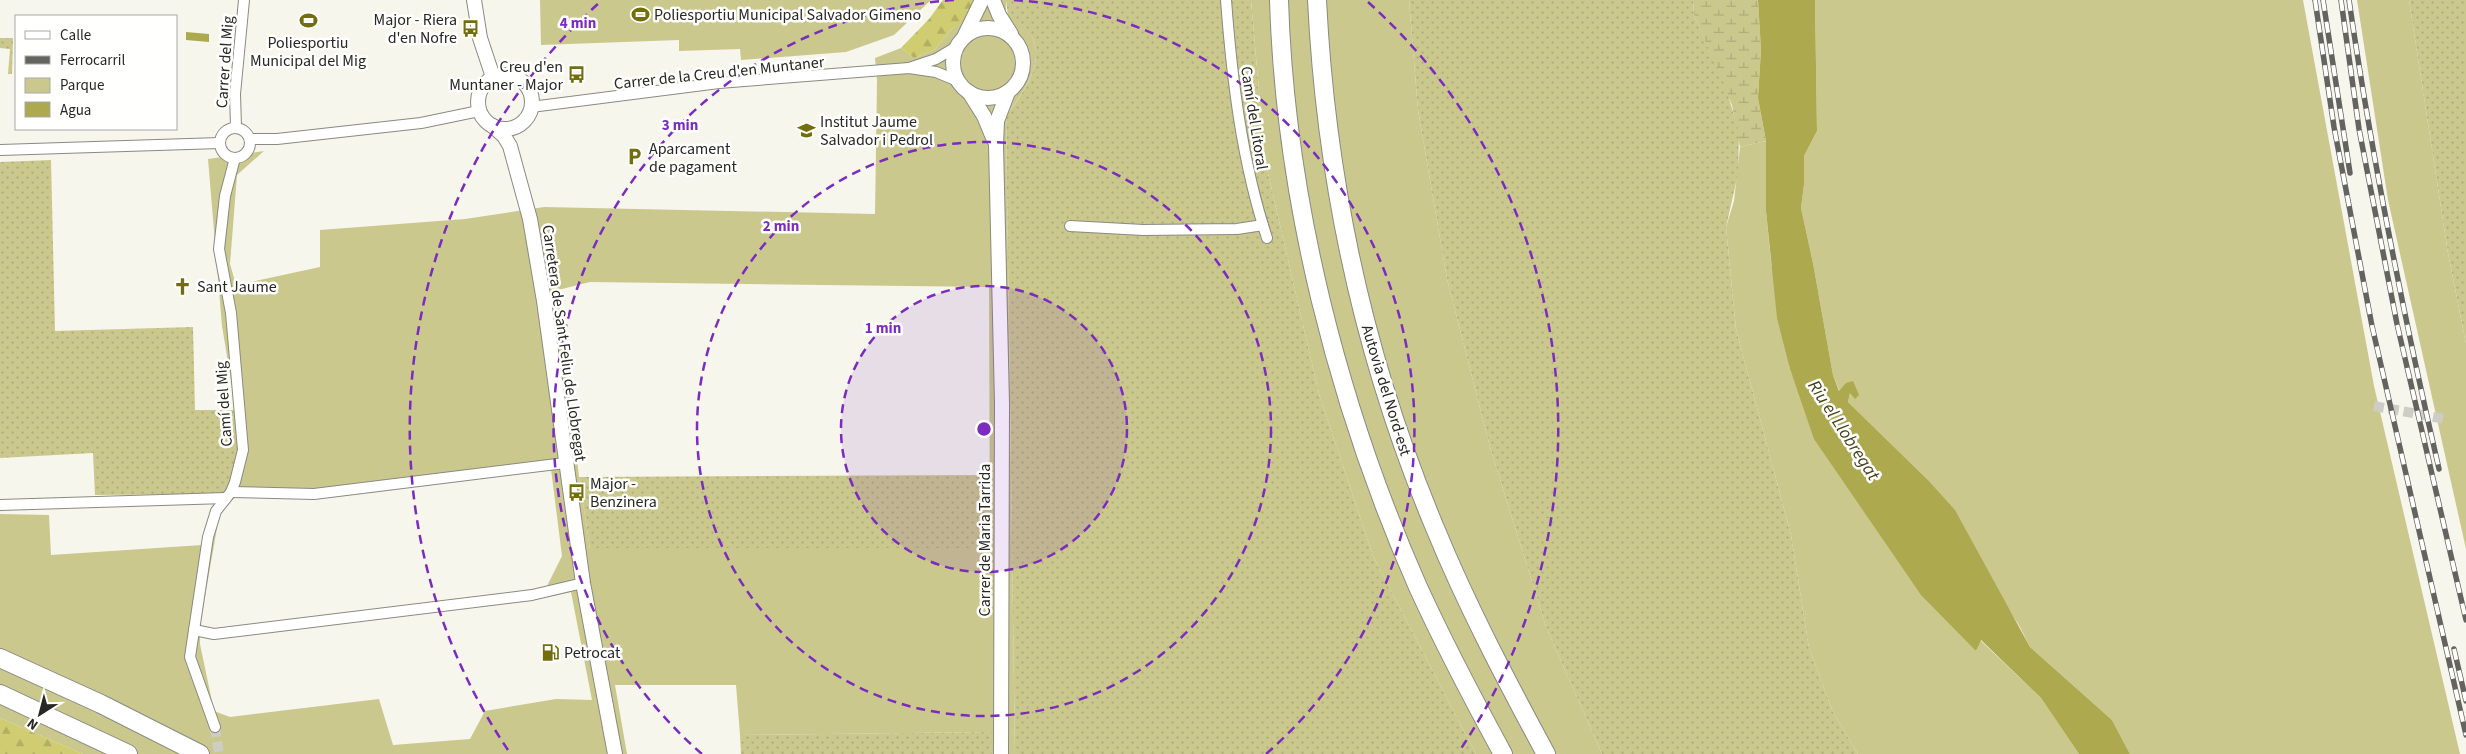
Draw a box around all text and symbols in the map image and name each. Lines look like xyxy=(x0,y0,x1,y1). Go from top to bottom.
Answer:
sports icon: Poliesportiu Municipal Salvador Gimeno xyxy=(630,4,650,24)
place label: Poliesportiu Municipal Salvador Gimeno xyxy=(654,4,921,26)
place label: Major - Riera d'en Nofre xyxy=(374,9,457,49)
sports icon: Poliesportiu Municipal del Mig xyxy=(298,11,318,31)
text: 4 min xyxy=(560,13,596,34)
legend xyxy=(15,15,178,130)
street label: Carrer del Mig xyxy=(211,15,239,109)
bus stop icon: Major - Riera d'en Nofre xyxy=(461,18,481,38)
text: Calle xyxy=(60,25,91,46)
place label: Poliesportiu Municipal del Mig xyxy=(250,32,366,72)
text: Ferrocarril xyxy=(60,50,125,71)
street label: Carrer de la Creu d'en Muntaner xyxy=(613,51,826,95)
place label: Creu d'en Muntaner - Major xyxy=(449,56,563,96)
bus stop icon: Creu d'en Muntaner - Major xyxy=(567,65,587,85)
street label: Camí del Litoral xyxy=(1235,65,1273,172)
text: Parque xyxy=(60,75,104,96)
text: Agua xyxy=(60,100,91,121)
place label: Institut Jaume Salvador i Pedrol xyxy=(820,111,933,151)
text: 3 min xyxy=(662,115,698,136)
school or university icon: Institut Jaume Salvador i Pedrol xyxy=(796,120,816,140)
place label: Aparcament de pagament xyxy=(649,138,738,178)
parking icon: Aparcament de pagament xyxy=(625,147,645,167)
text: 2 min xyxy=(763,216,799,237)
street label: Carretera de Sant Feliu de Llobregat xyxy=(537,223,592,463)
church icon: Sant Jaume xyxy=(173,276,193,296)
place label: Sant Jaume xyxy=(197,276,277,298)
text: 1 min xyxy=(865,318,901,339)
street label: Autovia del Nord-est xyxy=(1356,322,1417,459)
street label: Camí del Mig xyxy=(210,361,238,447)
water label: Riu el Llobregat xyxy=(1802,375,1886,486)
centre of rings xyxy=(975,420,993,438)
street label: Carrer de Maria Tarrida xyxy=(974,464,996,616)
place label: Major - Benzinera xyxy=(590,473,657,513)
bus stop icon: Major - Benzinera xyxy=(566,482,586,502)
fuel station icon: Petrocat xyxy=(540,642,560,662)
place label: Petrocat xyxy=(564,642,621,664)
north arrow xyxy=(15,689,65,739)
text: N xyxy=(23,713,43,735)

